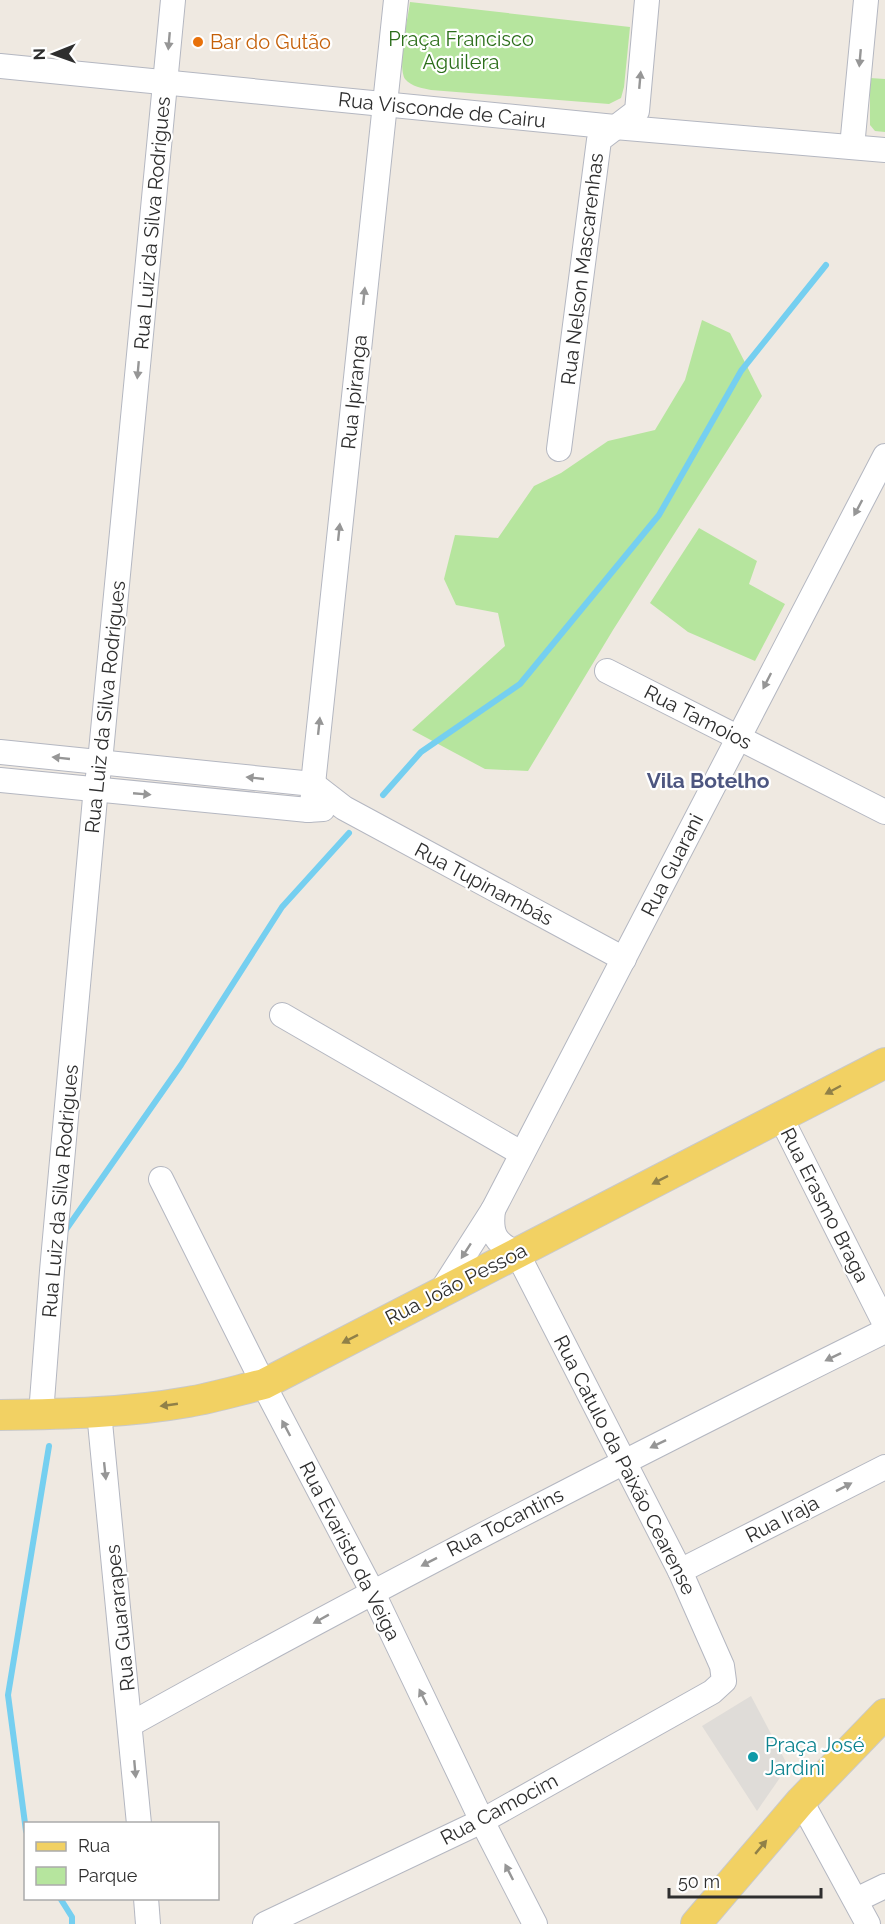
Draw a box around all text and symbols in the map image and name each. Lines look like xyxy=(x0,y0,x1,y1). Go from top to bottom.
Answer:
north arrow xyxy=(24,24,84,84)
park label: Praça Francisco Aguilera xyxy=(388,27,534,74)
place label: Bar do Gutão xyxy=(210,30,331,54)
one-way arrow xyxy=(164,32,174,51)
marker: Bar do Gutão xyxy=(191,35,205,49)
text: N xyxy=(30,48,49,61)
one-way arrow xyxy=(855,49,865,68)
one-way arrow xyxy=(635,70,645,89)
street label: Rua Visconde de Cairu xyxy=(337,87,547,133)
street label: Rua Luiz da Silva Rodrigues xyxy=(129,95,175,351)
street label: Rua Nelson Mascarenhas xyxy=(556,152,608,386)
one-way arrow xyxy=(359,287,369,306)
street label: Rua Ipiranga xyxy=(336,333,372,451)
one-way arrow xyxy=(133,361,143,380)
one-way arrow xyxy=(853,500,863,517)
one-way arrow xyxy=(334,523,344,542)
street label: Rua Luiz da Silva Rodrigues xyxy=(80,579,130,835)
one-way arrow xyxy=(762,672,772,689)
street label: Rua Tamoios xyxy=(640,680,756,754)
one-way arrow xyxy=(314,717,324,736)
one-way arrow xyxy=(51,753,70,763)
district label: Vila Botelho xyxy=(647,768,770,793)
one-way arrow xyxy=(245,773,264,783)
one-way arrow xyxy=(132,789,151,799)
street label: Rua Guarani xyxy=(636,810,708,920)
street label: Rua Tupinambás xyxy=(411,837,557,931)
street label: Rua Luiz da Silva Rodrigues xyxy=(37,1063,83,1319)
one-way arrow xyxy=(824,1085,842,1095)
street label: Rua Erasmo Braga xyxy=(776,1124,874,1286)
one-way arrow xyxy=(651,1175,669,1185)
street label: Rua João Pessoa xyxy=(381,1238,531,1330)
one-way arrow xyxy=(460,1243,472,1259)
street label: Rua Catulo da Paixão Cearense xyxy=(549,1331,701,1599)
one-way arrow xyxy=(342,1334,359,1344)
one-way arrow xyxy=(824,1352,841,1361)
one-way arrow xyxy=(159,1401,178,1410)
one-way arrow xyxy=(282,1419,292,1437)
one-way arrow xyxy=(649,1438,667,1448)
street label: Rua Evaristo da Veiga xyxy=(294,1457,406,1645)
one-way arrow xyxy=(100,1461,110,1480)
street label: Rua Tocantins xyxy=(443,1482,567,1562)
one-way arrow xyxy=(836,1483,853,1492)
street label: Rua Iraja xyxy=(741,1490,823,1548)
street label: Rua Guararapes xyxy=(100,1543,140,1693)
one-way arrow xyxy=(420,1557,437,1567)
one-way arrow xyxy=(312,1614,329,1624)
one-way arrow xyxy=(418,1688,428,1706)
place label: Praça José Jardini xyxy=(765,1733,865,1780)
marker: Praça José Jardini xyxy=(746,1750,760,1764)
one-way arrow xyxy=(130,1760,140,1779)
street label: Rua Camocim xyxy=(436,1768,562,1850)
legend xyxy=(24,1822,219,1900)
text: Rua xyxy=(78,1835,110,1856)
one-way arrow xyxy=(754,1840,767,1855)
scale bar xyxy=(669,1861,820,1899)
one-way arrow xyxy=(504,1863,514,1881)
text: Parque xyxy=(78,1865,138,1886)
text: 50 m xyxy=(678,1871,720,1892)

